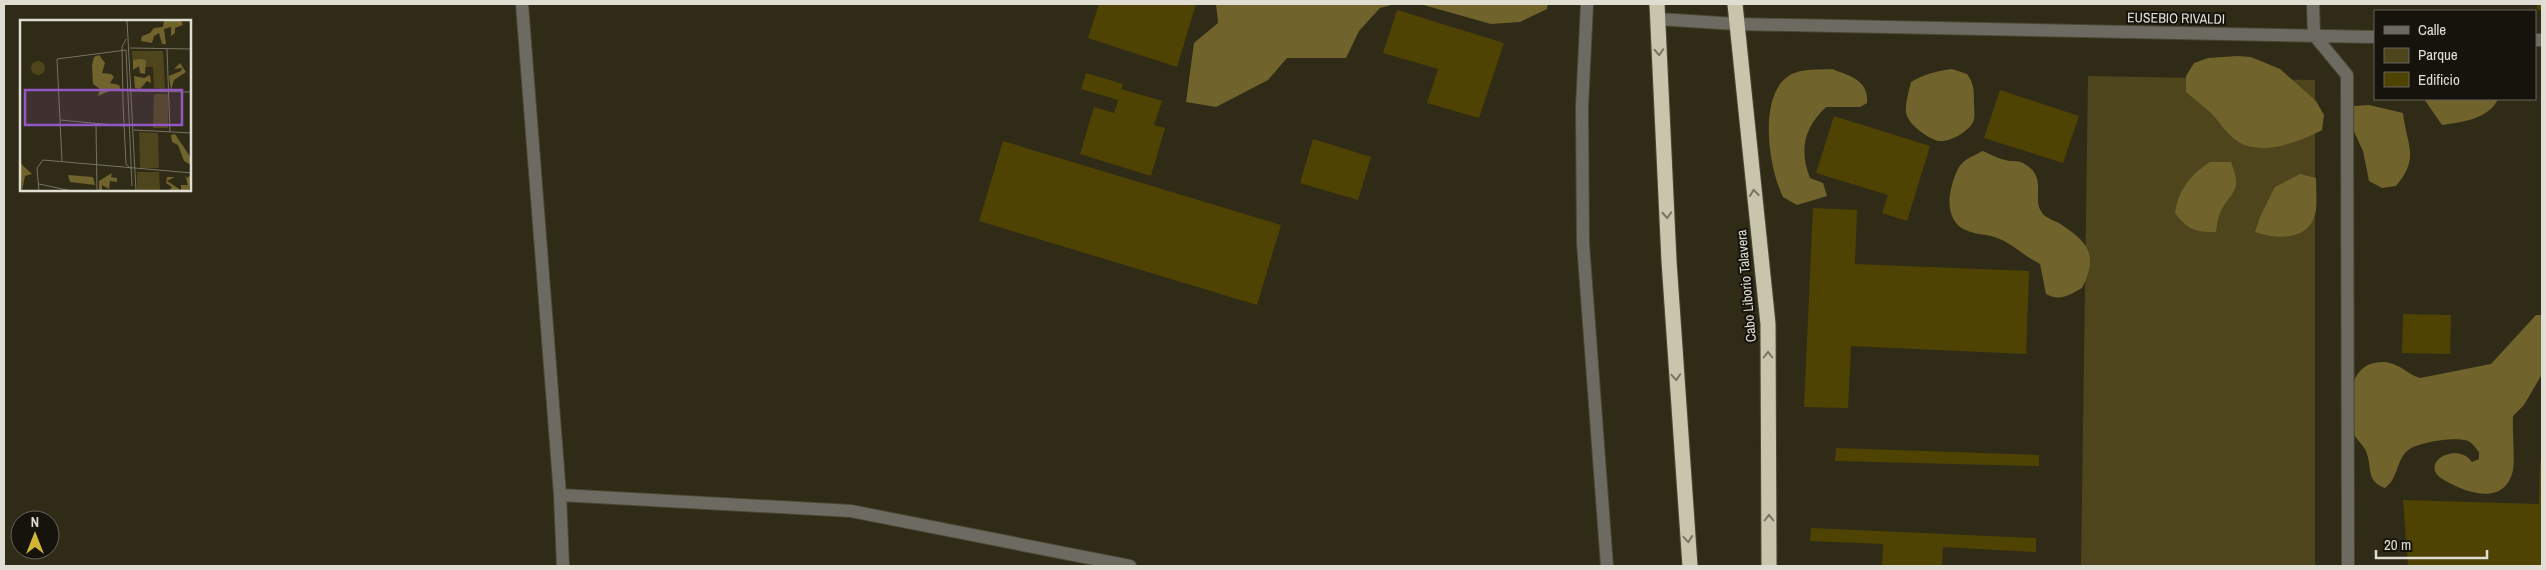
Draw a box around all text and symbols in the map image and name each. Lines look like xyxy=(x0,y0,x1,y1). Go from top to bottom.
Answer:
street label: EUSEBIO RIVALDI xyxy=(2127,8,2225,28)
legend xyxy=(2374,10,2536,100)
text: Calle xyxy=(2418,19,2446,40)
inset map xyxy=(20,20,191,191)
text: Parque xyxy=(2418,44,2458,65)
one-way arrow xyxy=(1654,49,1665,57)
text: Edificio xyxy=(2418,69,2460,90)
one-way arrow xyxy=(1749,189,1760,197)
one-way arrow xyxy=(1661,211,1672,219)
street label: Cabo Liborio Talavera xyxy=(1732,228,1760,343)
one-way arrow xyxy=(1763,351,1773,358)
one-way arrow xyxy=(1671,373,1682,381)
north arrow xyxy=(10,510,60,560)
text: N xyxy=(31,513,39,531)
one-way arrow xyxy=(1763,513,1774,521)
scale bar xyxy=(2376,528,2487,560)
text: 20 m xyxy=(2384,534,2411,555)
one-way arrow xyxy=(1682,535,1693,543)

